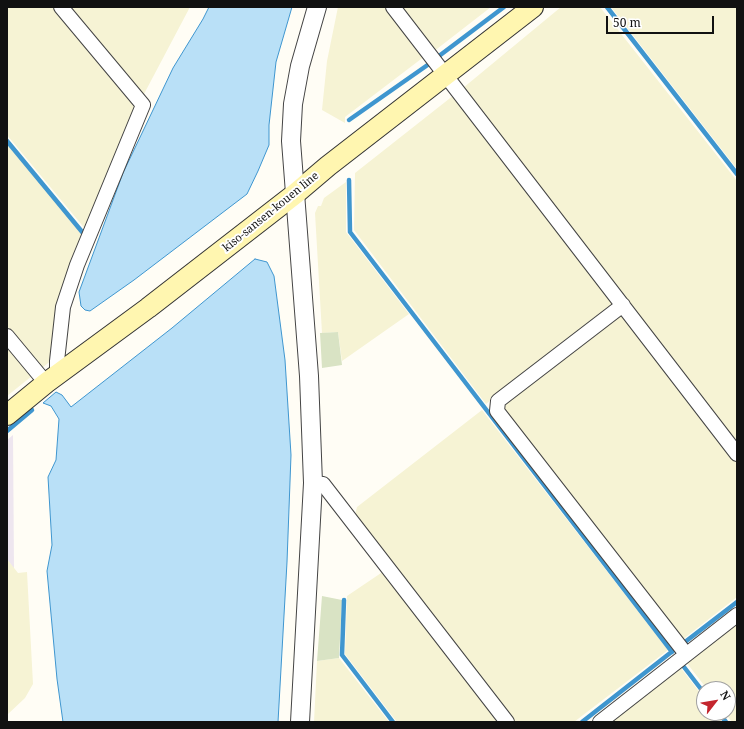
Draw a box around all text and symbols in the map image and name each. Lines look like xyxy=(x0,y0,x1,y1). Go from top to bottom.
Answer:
scale bar xyxy=(608,8,716,34)
text: 50 m xyxy=(613,14,641,31)
street label: kiso-sansen-kouen line xyxy=(220,169,322,255)
north arrow xyxy=(696,681,736,721)
text: N xyxy=(717,687,735,703)

